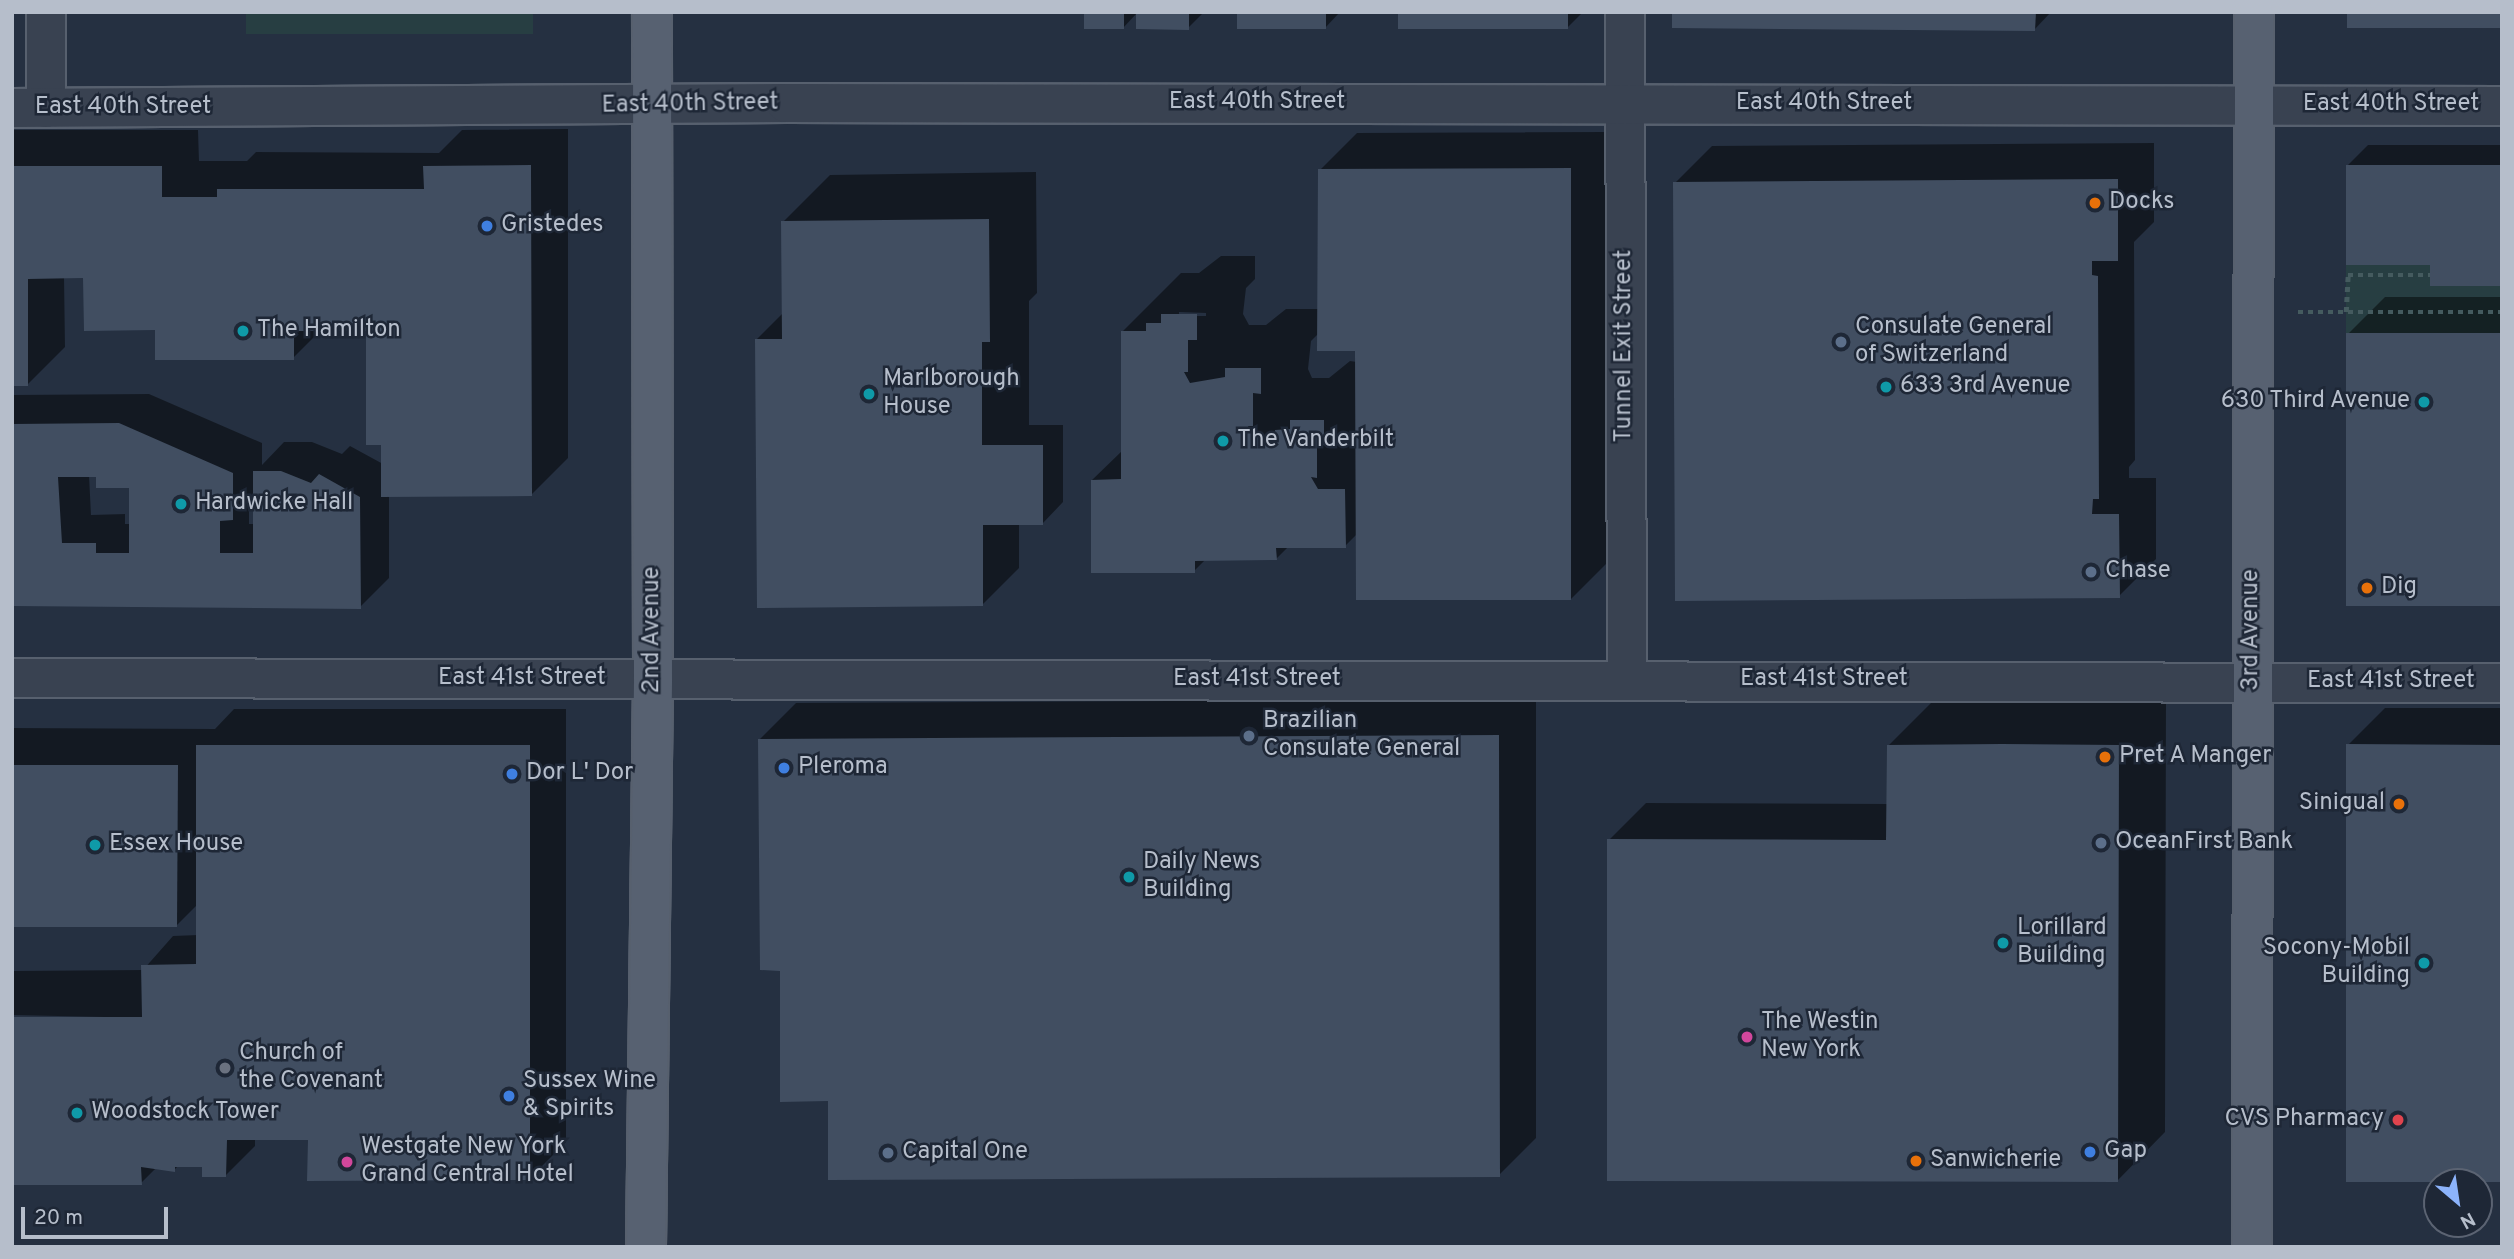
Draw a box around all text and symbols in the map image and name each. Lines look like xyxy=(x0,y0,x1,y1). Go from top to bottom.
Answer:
street label: East 40th Street xyxy=(601,89,779,121)
street label: East 40th Street xyxy=(1169,89,1345,117)
street label: East 40th Street xyxy=(1736,90,1912,118)
street label: East 40th Street xyxy=(2303,91,2479,119)
street label: East 40th Street xyxy=(35,94,211,122)
place label: Docks xyxy=(2109,189,2174,217)
marker: Docks xyxy=(2087,195,2103,211)
place label: Gristedes xyxy=(501,212,603,240)
marker: Gristedes xyxy=(479,218,495,234)
street label: Tunnel Exit Street xyxy=(1611,250,1639,442)
place label: Consulate General of Switzerland xyxy=(1855,314,2052,370)
place label: The Hamilton xyxy=(257,317,401,345)
marker: The Hamilton xyxy=(235,323,251,339)
marker: Consulate General of Switzerland xyxy=(1833,334,1849,350)
place label: Marlborough House xyxy=(883,366,1020,422)
place label: 633 3rd Avenue xyxy=(1900,373,2071,401)
marker: 633 3rd Avenue xyxy=(1878,379,1894,395)
marker: Marlborough House xyxy=(861,386,877,402)
place label: 630 Third Avenue xyxy=(2219,388,2410,416)
marker: 630 Third Avenue xyxy=(2416,394,2432,410)
place label: The Vanderbilt xyxy=(1237,427,1395,455)
marker: The Vanderbilt xyxy=(1215,433,1231,449)
place label: Hardwicke Hall xyxy=(195,490,353,518)
marker: Hardwicke Hall xyxy=(173,496,189,512)
place label: Chase xyxy=(2105,558,2171,586)
marker: Chase xyxy=(2083,564,2099,580)
street label: 2nd Avenue xyxy=(639,566,667,694)
street label: 3rd Avenue xyxy=(2238,569,2266,691)
place label: Dig xyxy=(2381,574,2417,602)
marker: Dig xyxy=(2359,580,2375,596)
street label: East 41st Street xyxy=(438,665,606,693)
street label: East 41st Street xyxy=(1173,666,1341,694)
street label: East 41st Street xyxy=(1740,666,1908,694)
street label: East 41st Street xyxy=(2307,668,2475,696)
place label: Brazilian Consulate General xyxy=(1263,708,1460,764)
marker: Brazilian Consulate General xyxy=(1241,728,1257,744)
place label: Pret A Manger xyxy=(2119,743,2273,771)
marker: Pret A Manger xyxy=(2097,749,2113,765)
place label: Pleroma xyxy=(798,754,888,782)
place label: Dor L' Dor xyxy=(526,760,633,788)
marker: Pleroma xyxy=(776,760,792,776)
marker: Dor L' Dor xyxy=(504,766,520,782)
place label: Sinigual xyxy=(2299,790,2385,818)
marker: Sinigual xyxy=(2391,796,2407,812)
place label: OceanFirst Bank xyxy=(2115,829,2293,857)
place label: Essex House xyxy=(109,831,243,859)
marker: OceanFirst Bank xyxy=(2093,835,2109,851)
marker: Essex House xyxy=(87,837,103,853)
place label: Daily News Building xyxy=(1143,849,1260,905)
marker: Daily News Building xyxy=(1121,869,1137,885)
place label: Lorillard Building xyxy=(2017,915,2107,971)
marker: Lorillard Building xyxy=(1995,935,2011,951)
place label: Socony-Mobil Building xyxy=(2263,935,2410,991)
marker: Socony-Mobil Building xyxy=(2416,955,2432,971)
place label: The Westin New York xyxy=(1761,1009,1879,1065)
marker: The Westin New York xyxy=(1739,1029,1755,1045)
place label: Church of the Covenant xyxy=(239,1040,383,1096)
marker: Church of the Covenant xyxy=(217,1060,233,1076)
place label: Sussex Wine & Spirits xyxy=(523,1068,656,1124)
marker: Sussex Wine & Spirits xyxy=(501,1088,517,1104)
place label: Woodstock Tower xyxy=(91,1099,280,1127)
marker: Woodstock Tower xyxy=(69,1105,85,1121)
place label: CVS Pharmacy xyxy=(2224,1106,2384,1134)
marker: CVS Pharmacy xyxy=(2390,1112,2406,1128)
place label: Westgate New York Grand Central Hotel xyxy=(361,1134,574,1190)
place label: Gap xyxy=(2104,1138,2147,1166)
place label: Capital One xyxy=(902,1139,1028,1167)
marker: Gap xyxy=(2082,1144,2098,1160)
marker: Capital One xyxy=(880,1145,896,1161)
place label: Sanwicherie xyxy=(1930,1147,2061,1175)
marker: Sanwicherie xyxy=(1908,1153,1924,1169)
marker: Westgate New York Grand Central Hotel xyxy=(339,1154,355,1170)
north arrow xyxy=(2423,1168,2493,1238)
scale bar xyxy=(24,1192,172,1236)
text: 20 m xyxy=(34,1205,83,1232)
text: N xyxy=(2455,1206,2479,1233)

